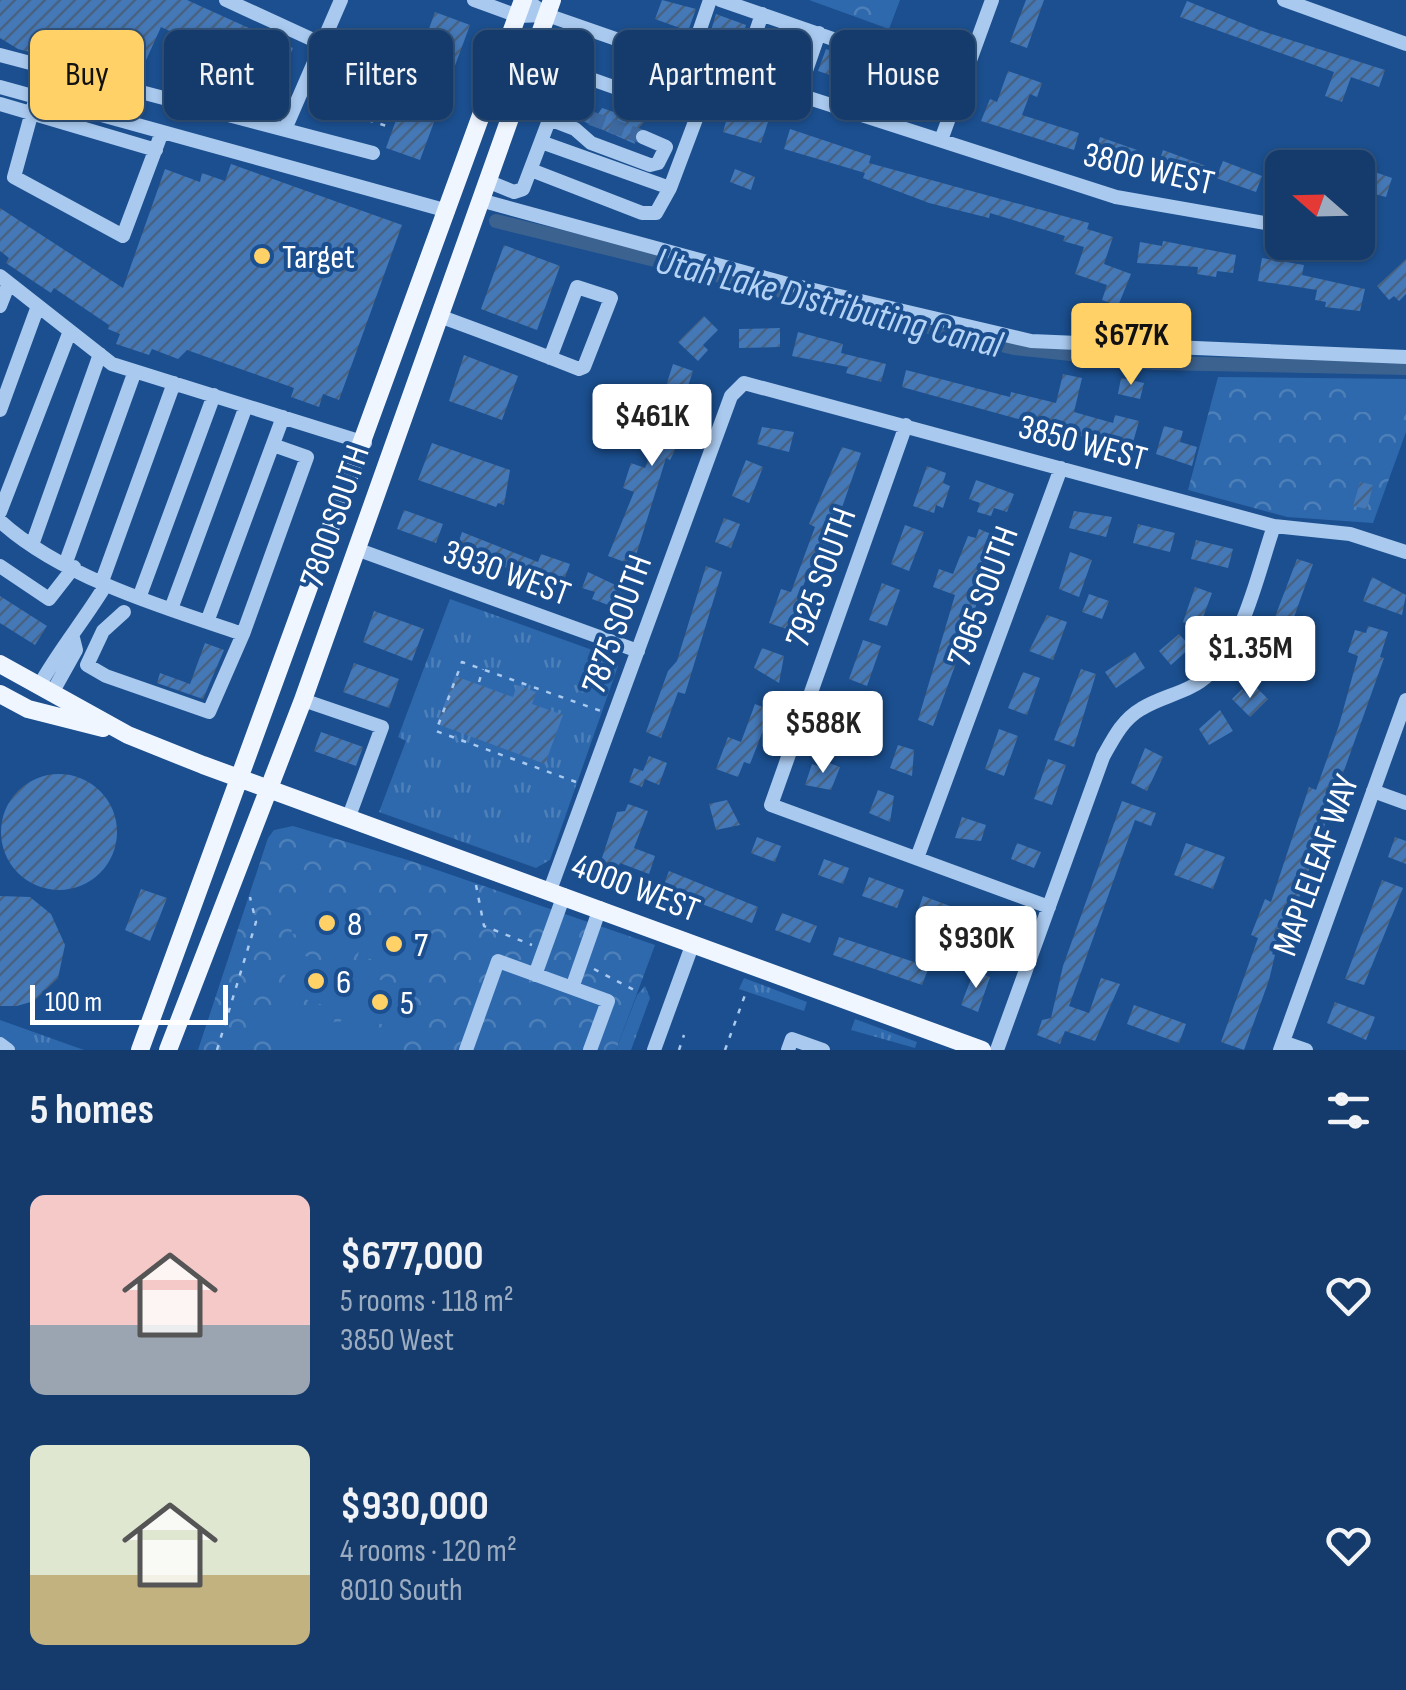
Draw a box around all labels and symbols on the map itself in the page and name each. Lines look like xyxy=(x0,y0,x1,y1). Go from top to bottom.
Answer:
street label: 3800 WEST xyxy=(1079,134,1218,205)
north arrow xyxy=(1265,150,1375,260)
place label: Target xyxy=(282,236,355,279)
water label: Utah Lake Distributing Canal xyxy=(651,239,1008,369)
marker: Target xyxy=(251,245,273,267)
pin: $677K xyxy=(1061,303,1201,388)
pin: $461K xyxy=(582,384,722,469)
street label: 3850 WEST xyxy=(1014,406,1152,481)
street label: 7800 SOUTH xyxy=(291,440,380,593)
street label: 7925 SOUTH xyxy=(776,502,866,653)
street label: 7965 SOUTH xyxy=(938,521,1029,672)
street label: 3930 WEST xyxy=(437,531,576,616)
street label: 7875 SOUTH xyxy=(573,549,662,700)
pin: $1.35M xyxy=(1169,616,1331,701)
pin: $588K xyxy=(753,691,893,776)
street label: MAPLELEAF WAY xyxy=(1264,769,1369,962)
street label: 4000 WEST xyxy=(566,844,705,932)
place label: 8 xyxy=(347,903,362,946)
pin: $930K xyxy=(906,906,1046,991)
marker: 8 xyxy=(316,912,338,934)
place label: 7 xyxy=(414,924,428,967)
marker: 7 xyxy=(383,933,405,955)
place label: 6 xyxy=(336,961,351,1004)
marker: 6 xyxy=(305,970,327,992)
scale bar xyxy=(30,980,228,1024)
place label: 5 xyxy=(400,982,414,1025)
marker: 5 xyxy=(369,991,391,1013)

